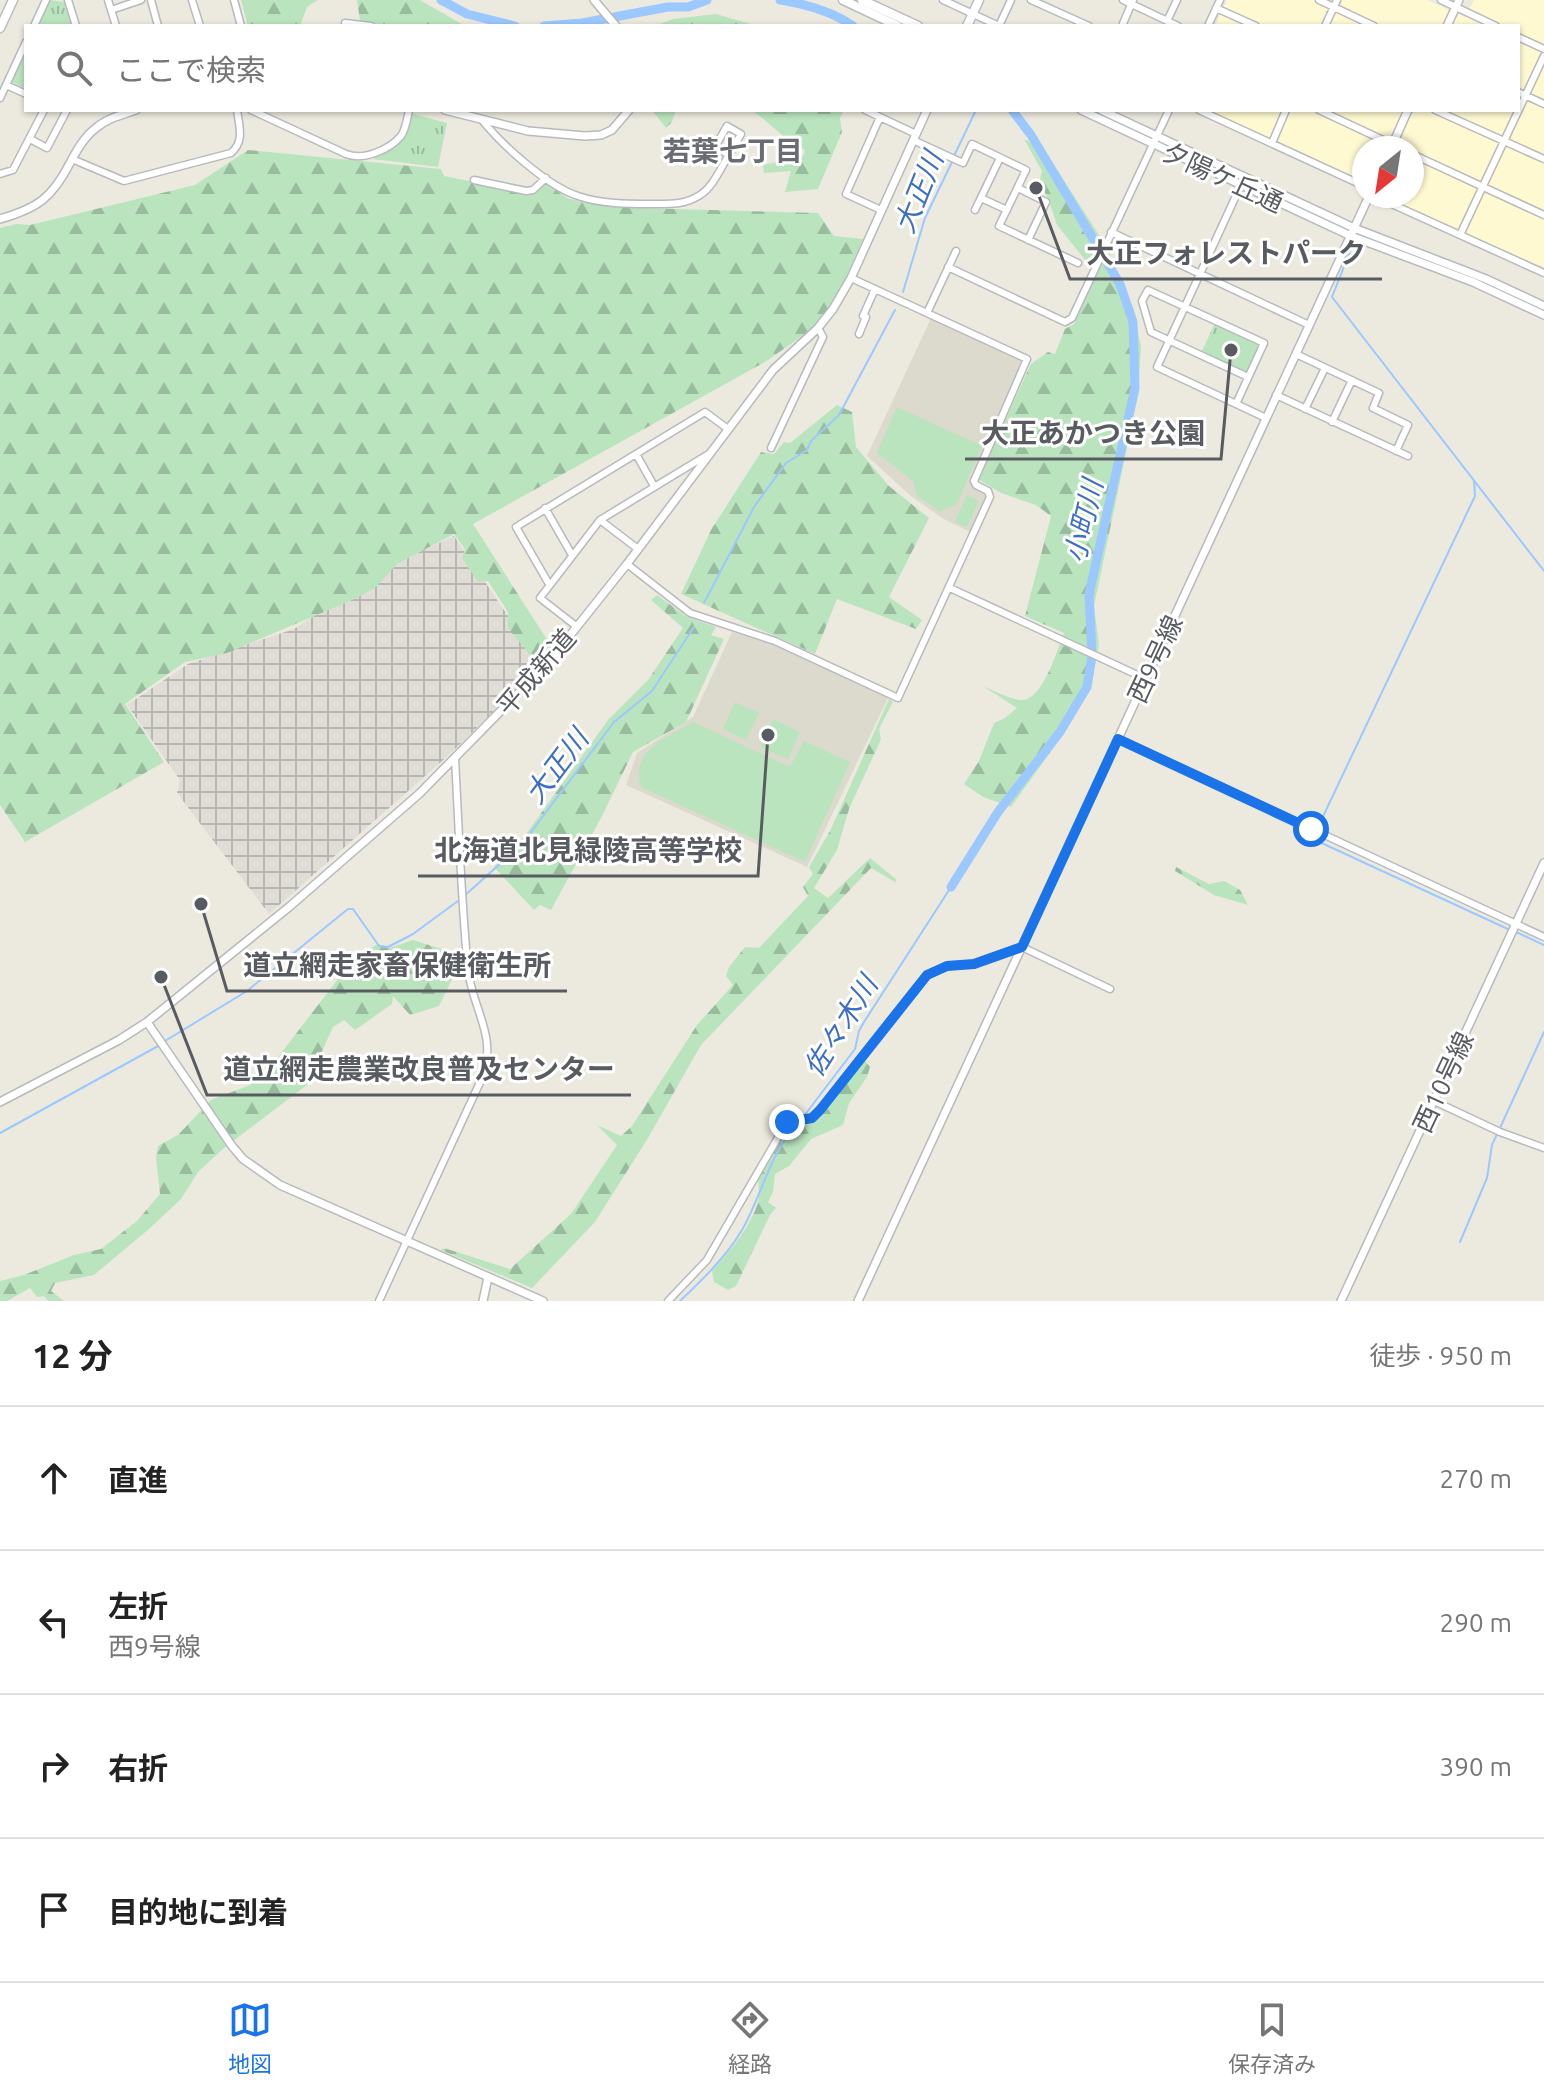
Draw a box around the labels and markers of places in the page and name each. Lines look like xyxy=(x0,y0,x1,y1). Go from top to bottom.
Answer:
callout: 大正フォレストパーク xyxy=(1070,227,1382,279)
callout: 大正あかつき公園 xyxy=(965,407,1221,459)
callout: 北海道北見緑陵高等学校 xyxy=(418,824,758,876)
callout: 道立網走家畜保健衛生所 xyxy=(227,939,567,991)
callout: 道立網走農業改良普及センター xyxy=(207,1043,631,1095)

